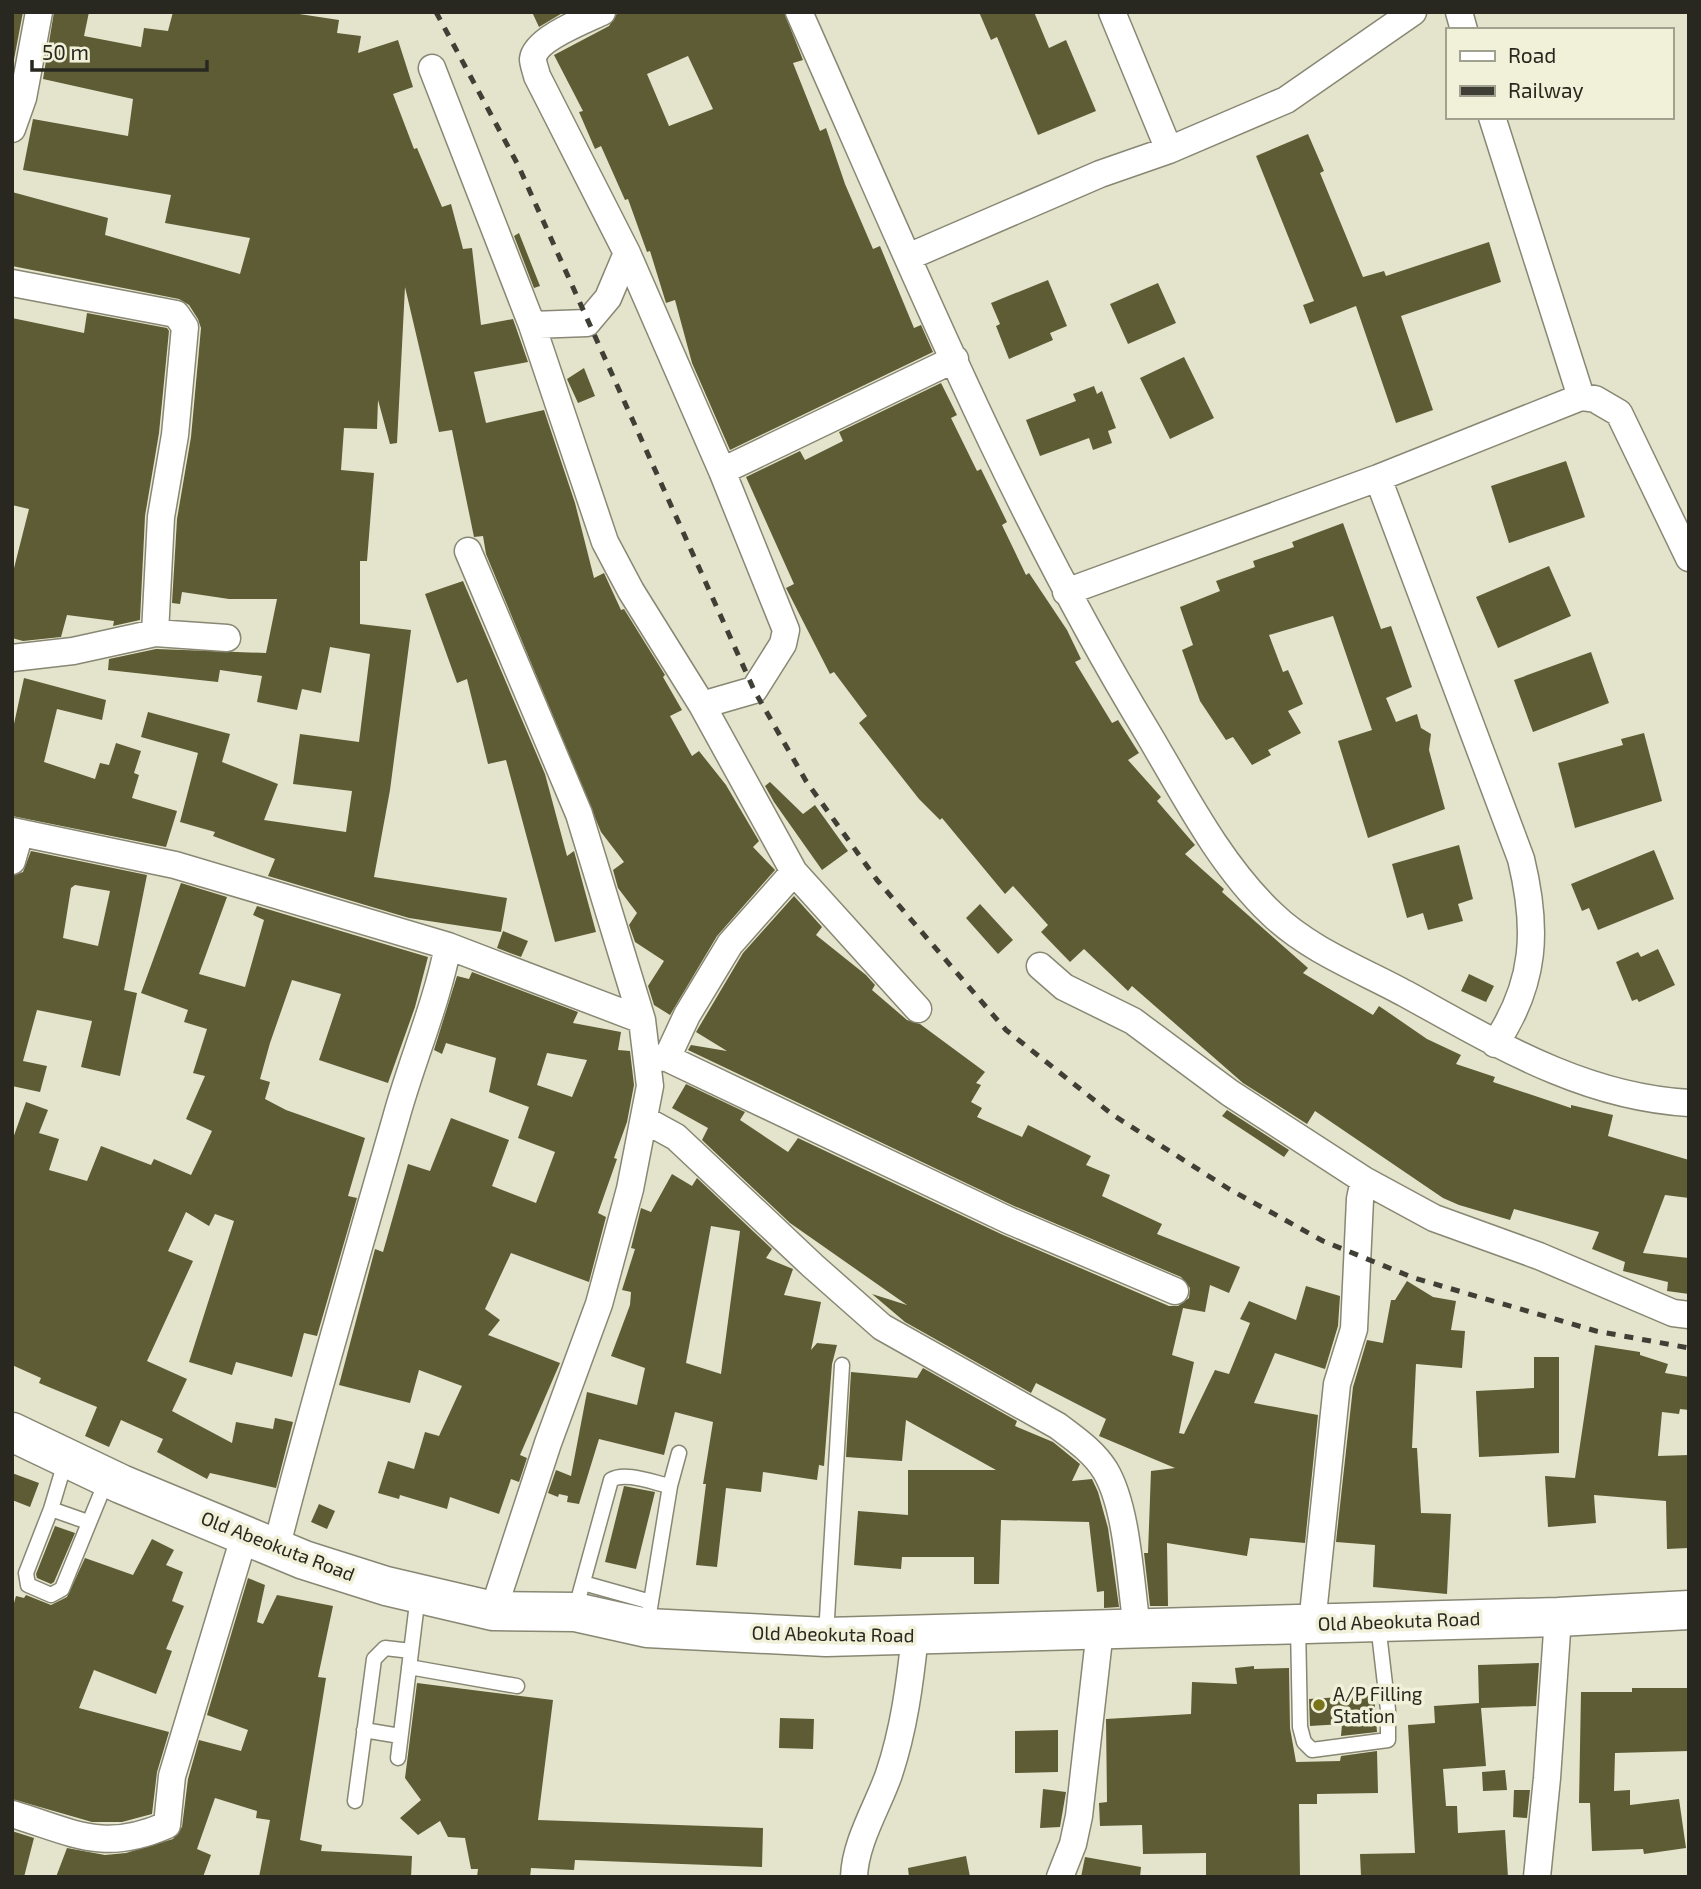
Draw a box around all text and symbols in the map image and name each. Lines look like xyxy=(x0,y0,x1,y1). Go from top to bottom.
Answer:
scale bar xyxy=(32,28,206,72)
legend xyxy=(1446,28,1673,119)
text: 50 m xyxy=(42,39,89,64)
text: Road xyxy=(1508,42,1556,67)
text: Railway xyxy=(1508,77,1584,102)
street label: Old Abeokuta Road xyxy=(198,1506,358,1585)
street label: Old Abeokuta Road xyxy=(1317,1606,1481,1635)
street label: Old Abeokuta Road xyxy=(751,1621,915,1646)
place label: A/P Filling Station xyxy=(1333,1682,1423,1727)
marker: A/P Filling Station xyxy=(1311,1697,1327,1713)

